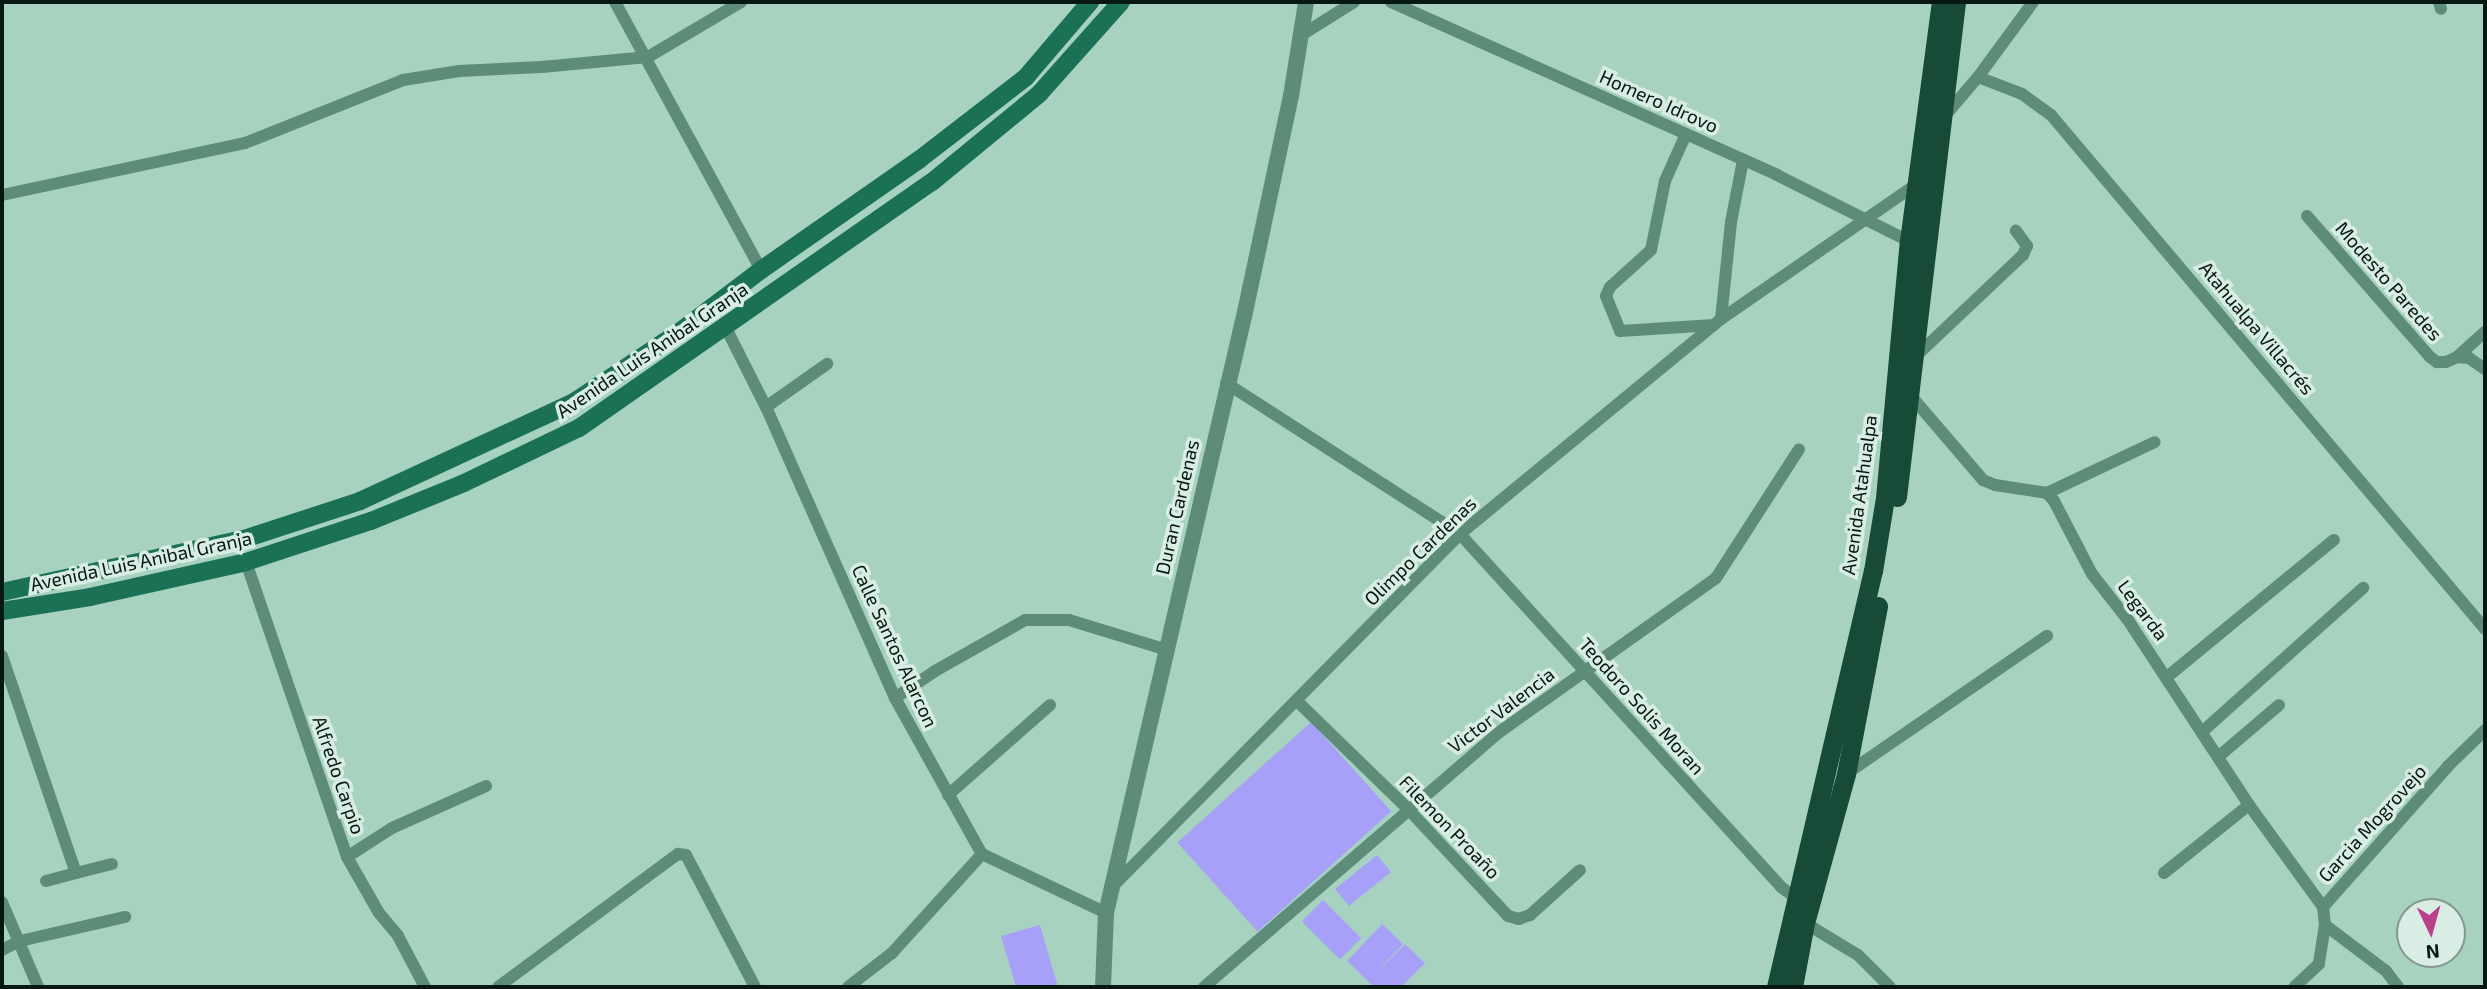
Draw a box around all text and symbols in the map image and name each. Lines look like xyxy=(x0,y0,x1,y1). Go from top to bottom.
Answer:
street label: Homero Idrovo xyxy=(1596,65,1722,137)
street label: Modesto Paredes xyxy=(2331,217,2447,345)
street label: Atahualpa Villacrés xyxy=(2194,257,2320,399)
street label: Avenida Luis Anibal Granja xyxy=(552,277,752,423)
street label: Avenida Atahualpa xyxy=(1836,413,1882,577)
street label: Duran Cardenas xyxy=(1150,437,1204,577)
street label: Olimpo Cardenas xyxy=(1359,492,1481,610)
street label: Avenida Luis Anibal Granja xyxy=(28,526,254,596)
street label: Calle Santos Alarcon xyxy=(847,561,943,731)
street label: Legarda xyxy=(2113,575,2173,645)
street label: Teodoro Solis Moran xyxy=(1575,633,1709,779)
street label: Victor Valencia xyxy=(1443,662,1559,758)
street label: Alfredo Carpio xyxy=(308,713,370,837)
street label: Garcia Mogrovejo xyxy=(2313,760,2431,886)
street label: Filemon Proaño xyxy=(1395,770,1505,884)
north arrow xyxy=(2396,898,2466,968)
text: N xyxy=(2425,940,2441,964)

